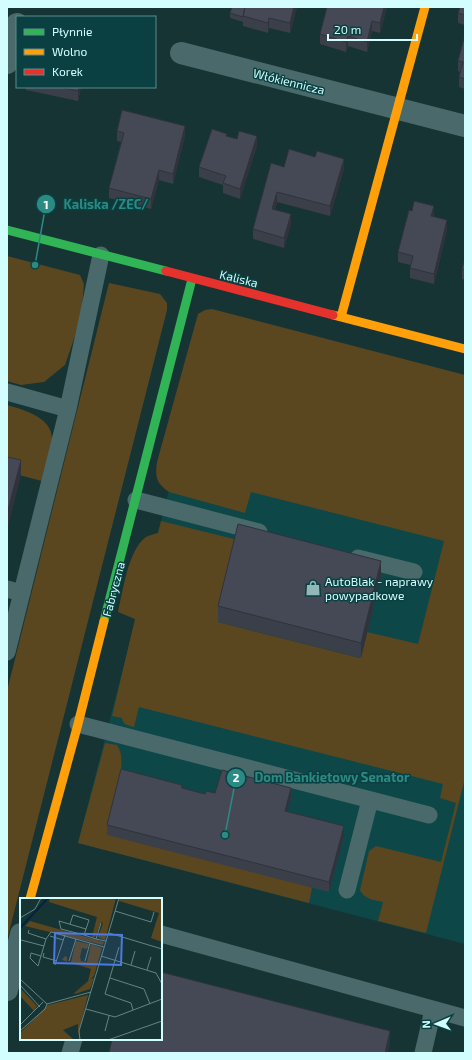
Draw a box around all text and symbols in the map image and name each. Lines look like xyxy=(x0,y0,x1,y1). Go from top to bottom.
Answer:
legend xyxy=(16,16,156,88)
scale bar xyxy=(328,16,417,42)
text: 20 m xyxy=(334,22,361,36)
text: Płynnie xyxy=(52,24,92,38)
text: Wolno xyxy=(52,44,88,58)
text: Korek xyxy=(52,64,83,78)
street label: Włókiennicza xyxy=(252,65,326,97)
callout: Kaliska /ZEC/ xyxy=(36,192,157,217)
text: Kaliska /ZEC/ xyxy=(64,196,148,212)
text: 1 xyxy=(43,197,49,211)
street label: Kaliska xyxy=(218,266,260,290)
street label: Fabryczna xyxy=(99,560,127,618)
place label: AutoBlak - naprawy powypadkowe xyxy=(325,574,434,602)
shop icon: AutoBlak - naprawy powypadkowe xyxy=(304,579,322,597)
callout: Dom Bankietowy Senator xyxy=(226,765,418,790)
text: Dom Bankietowy Senator xyxy=(254,769,410,785)
text: 2 xyxy=(233,770,240,784)
inset map xyxy=(20,898,162,1040)
north arrow xyxy=(416,1004,456,1044)
text: N xyxy=(419,1020,432,1029)

